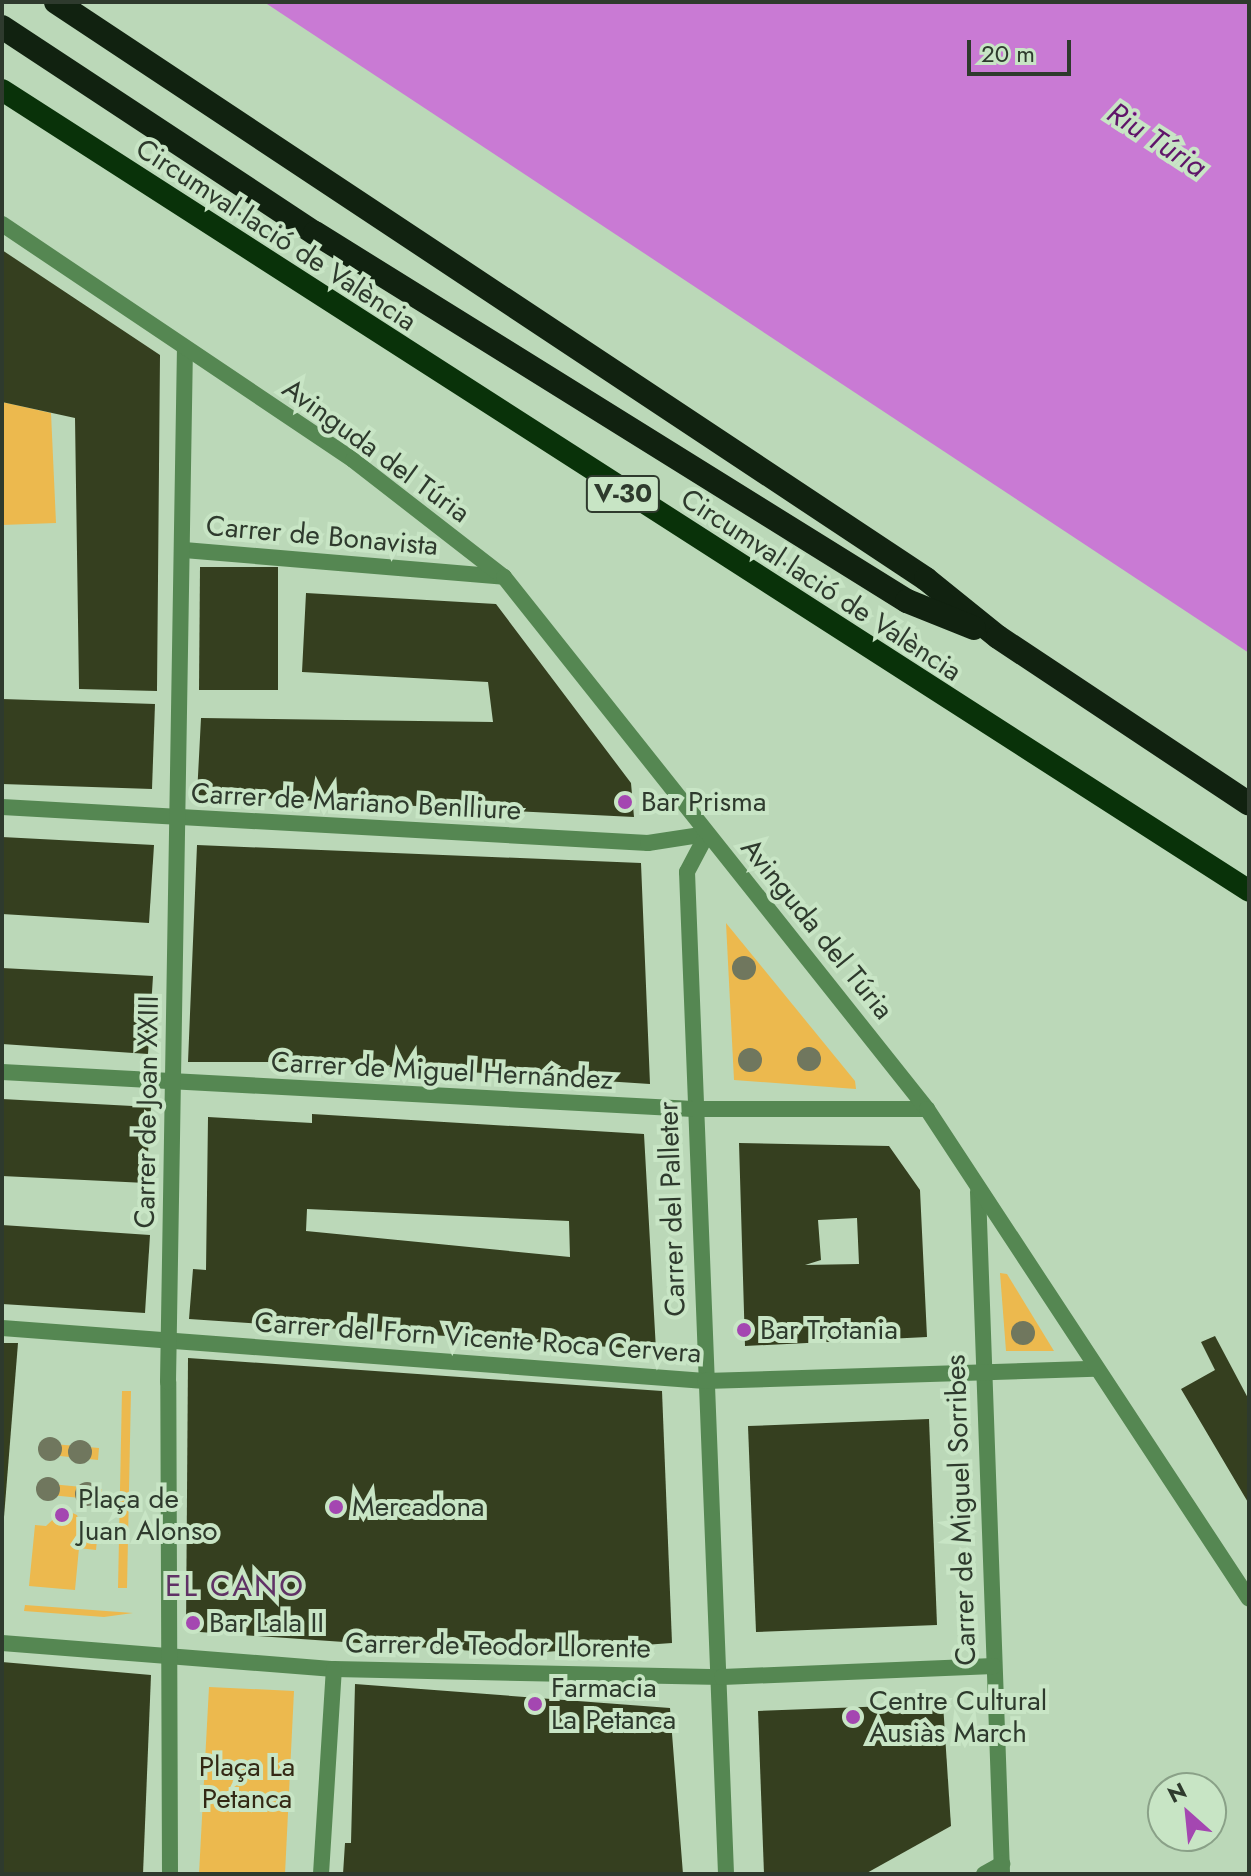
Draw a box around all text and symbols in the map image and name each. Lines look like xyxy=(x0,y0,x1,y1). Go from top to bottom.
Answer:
scale bar xyxy=(971,24,1075,74)
text: 20 m xyxy=(981,36,1035,71)
water label: Riu Túria xyxy=(1101,95,1213,185)
street label: Circumval·lació de València xyxy=(129,132,423,338)
street label: Avinguda del Túria xyxy=(276,372,476,530)
road number: V-30 xyxy=(585,472,661,516)
street label: Circumval·lació de València xyxy=(674,482,968,688)
street label: Carrer de Bonavista xyxy=(205,509,439,563)
street label: Carrer de Mariano Benlliure xyxy=(190,777,522,827)
place label: Bar Prisma xyxy=(641,785,766,819)
marker: Bar Prisma xyxy=(616,793,634,811)
street label: Avinguda del Túria xyxy=(734,832,900,1026)
street label: Carrer de Joan XXIII xyxy=(128,995,166,1229)
street label: Carrer de Miguel Hernández xyxy=(270,1045,614,1097)
street label: Carrer del Palleter xyxy=(651,1101,693,1317)
street label: Carrer del Forn Vicente Roca Cervera xyxy=(254,1306,702,1370)
place label: Bar Trotania xyxy=(760,1313,898,1347)
marker: Bar Trotania xyxy=(735,1321,753,1339)
street label: Carrer de Miguel Sorribes xyxy=(939,1354,983,1666)
place label: Plaça de Juan Alonso xyxy=(78,1482,217,1548)
place label: Mercadona xyxy=(352,1490,485,1524)
marker: Mercadona xyxy=(327,1498,345,1516)
marker: Plaça de Juan Alonso xyxy=(53,1506,71,1524)
district label: EL CANO xyxy=(165,1568,305,1604)
place label: Bar Lala II xyxy=(209,1606,324,1640)
marker: Bar Lala II xyxy=(184,1614,202,1632)
street label: Carrer de Teodor Llorente xyxy=(345,1627,651,1665)
place label: Farmacia La Petanca xyxy=(551,1671,676,1737)
place label: Centre Cultural Ausiàs March xyxy=(869,1684,1047,1750)
marker: Farmacia La Petanca xyxy=(526,1695,544,1713)
marker: Centre Cultural Ausiàs March xyxy=(844,1708,862,1726)
park label: Plaça La Petanca xyxy=(199,1750,295,1816)
north arrow xyxy=(1147,1772,1227,1852)
text: N xyxy=(1162,1774,1192,1811)

